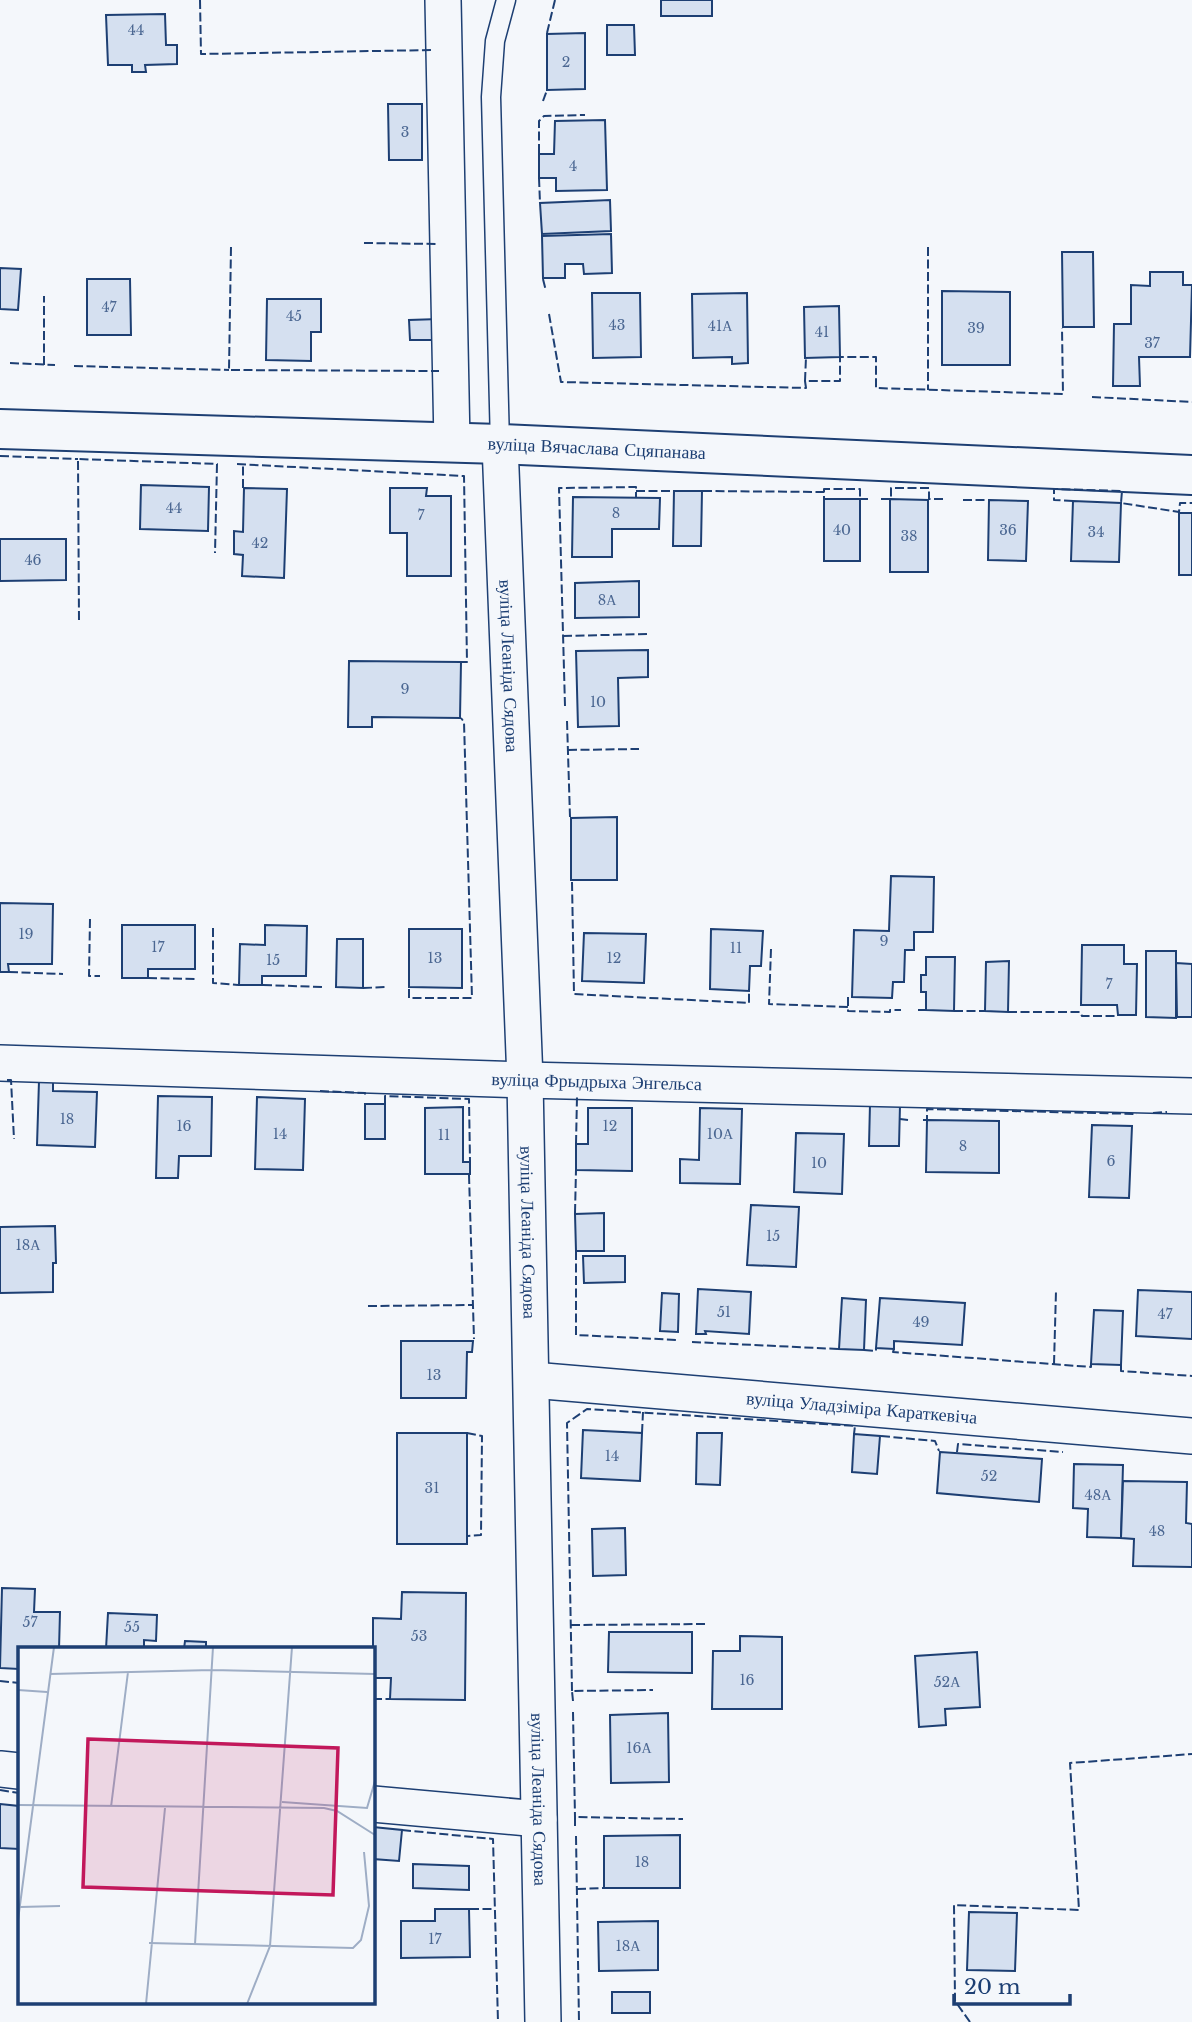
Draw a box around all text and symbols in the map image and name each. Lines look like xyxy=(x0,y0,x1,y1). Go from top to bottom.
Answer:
house number: 44 xyxy=(128,21,144,39)
house number: 2 xyxy=(562,53,570,71)
house number: 3 xyxy=(401,123,409,141)
house number: 4 xyxy=(569,157,577,175)
house number: 47 xyxy=(101,298,118,316)
house number: 45 xyxy=(286,307,302,325)
house number: 43 xyxy=(609,316,625,334)
house number: 41А xyxy=(708,317,733,335)
house number: 39 xyxy=(967,319,985,337)
house number: 41 xyxy=(815,323,829,341)
house number: 37 xyxy=(1144,334,1161,352)
street label: вуліца Вячаслава Сцяпанава xyxy=(487,433,706,464)
house number: 44 xyxy=(166,499,182,517)
house number: 8 xyxy=(612,504,620,522)
house number: 7 xyxy=(417,506,425,524)
house number: 40 xyxy=(833,521,851,539)
house number: 36 xyxy=(999,521,1017,539)
house number: 34 xyxy=(1088,523,1104,541)
house number: 38 xyxy=(900,527,918,545)
house number: 42 xyxy=(252,534,268,552)
house number: 46 xyxy=(24,551,42,569)
street label: вуліца Леаніда Сядова xyxy=(494,579,523,753)
house number: 8А xyxy=(598,591,617,609)
house number: 9 xyxy=(400,680,410,698)
house number: 10 xyxy=(590,693,606,711)
house number: 19 xyxy=(18,925,34,943)
house number: 9 xyxy=(879,932,889,950)
house number: 17 xyxy=(151,938,166,956)
house number: 11 xyxy=(730,939,742,957)
house number: 13 xyxy=(428,949,442,967)
house number: 12 xyxy=(607,949,621,967)
house number: 15 xyxy=(266,951,280,969)
house number: 7 xyxy=(1105,975,1113,993)
street label: вуліца Фрыдрыха Энгельса xyxy=(491,1068,702,1095)
house number: 18 xyxy=(60,1110,74,1128)
house number: 16 xyxy=(176,1117,192,1135)
house number: 12 xyxy=(603,1117,617,1135)
house number: 14 xyxy=(273,1125,287,1143)
house number: 10А xyxy=(707,1125,734,1143)
house number: 11 xyxy=(438,1126,450,1144)
house number: 8 xyxy=(959,1137,967,1155)
street label: вуліца Леаніда Сядова xyxy=(515,1146,541,1319)
house number: 6 xyxy=(1106,1152,1116,1170)
house number: 10 xyxy=(811,1154,827,1172)
house number: 15 xyxy=(766,1227,780,1245)
house number: 18А xyxy=(16,1236,41,1254)
house number: 51 xyxy=(717,1303,731,1321)
house number: 47 xyxy=(1157,1305,1174,1323)
house number: 49 xyxy=(912,1313,930,1331)
house number: 13 xyxy=(427,1366,441,1384)
street label: вуліца Уладзіміра Караткевіча xyxy=(745,1387,978,1429)
house number: 14 xyxy=(605,1447,619,1465)
house number: 52 xyxy=(981,1467,997,1485)
house number: 31 xyxy=(425,1479,439,1497)
house number: 48А xyxy=(1085,1486,1112,1504)
house number: 48 xyxy=(1149,1522,1165,1540)
house number: 57 xyxy=(23,1613,38,1631)
house number: 55 xyxy=(124,1618,140,1636)
house number: 53 xyxy=(411,1627,427,1645)
inset map xyxy=(18,1647,374,2004)
house number: 16 xyxy=(739,1671,755,1689)
house number: 52А xyxy=(934,1673,961,1691)
street label: вуліца Леаніда Сядова xyxy=(526,1713,551,1886)
house number: 16А xyxy=(626,1739,653,1757)
house number: 18 xyxy=(635,1853,649,1871)
house number: 17 xyxy=(428,1930,443,1948)
house number: 18А xyxy=(616,1937,641,1955)
scale bar xyxy=(954,1962,1070,2006)
text: 20 m xyxy=(964,1974,1021,2000)

